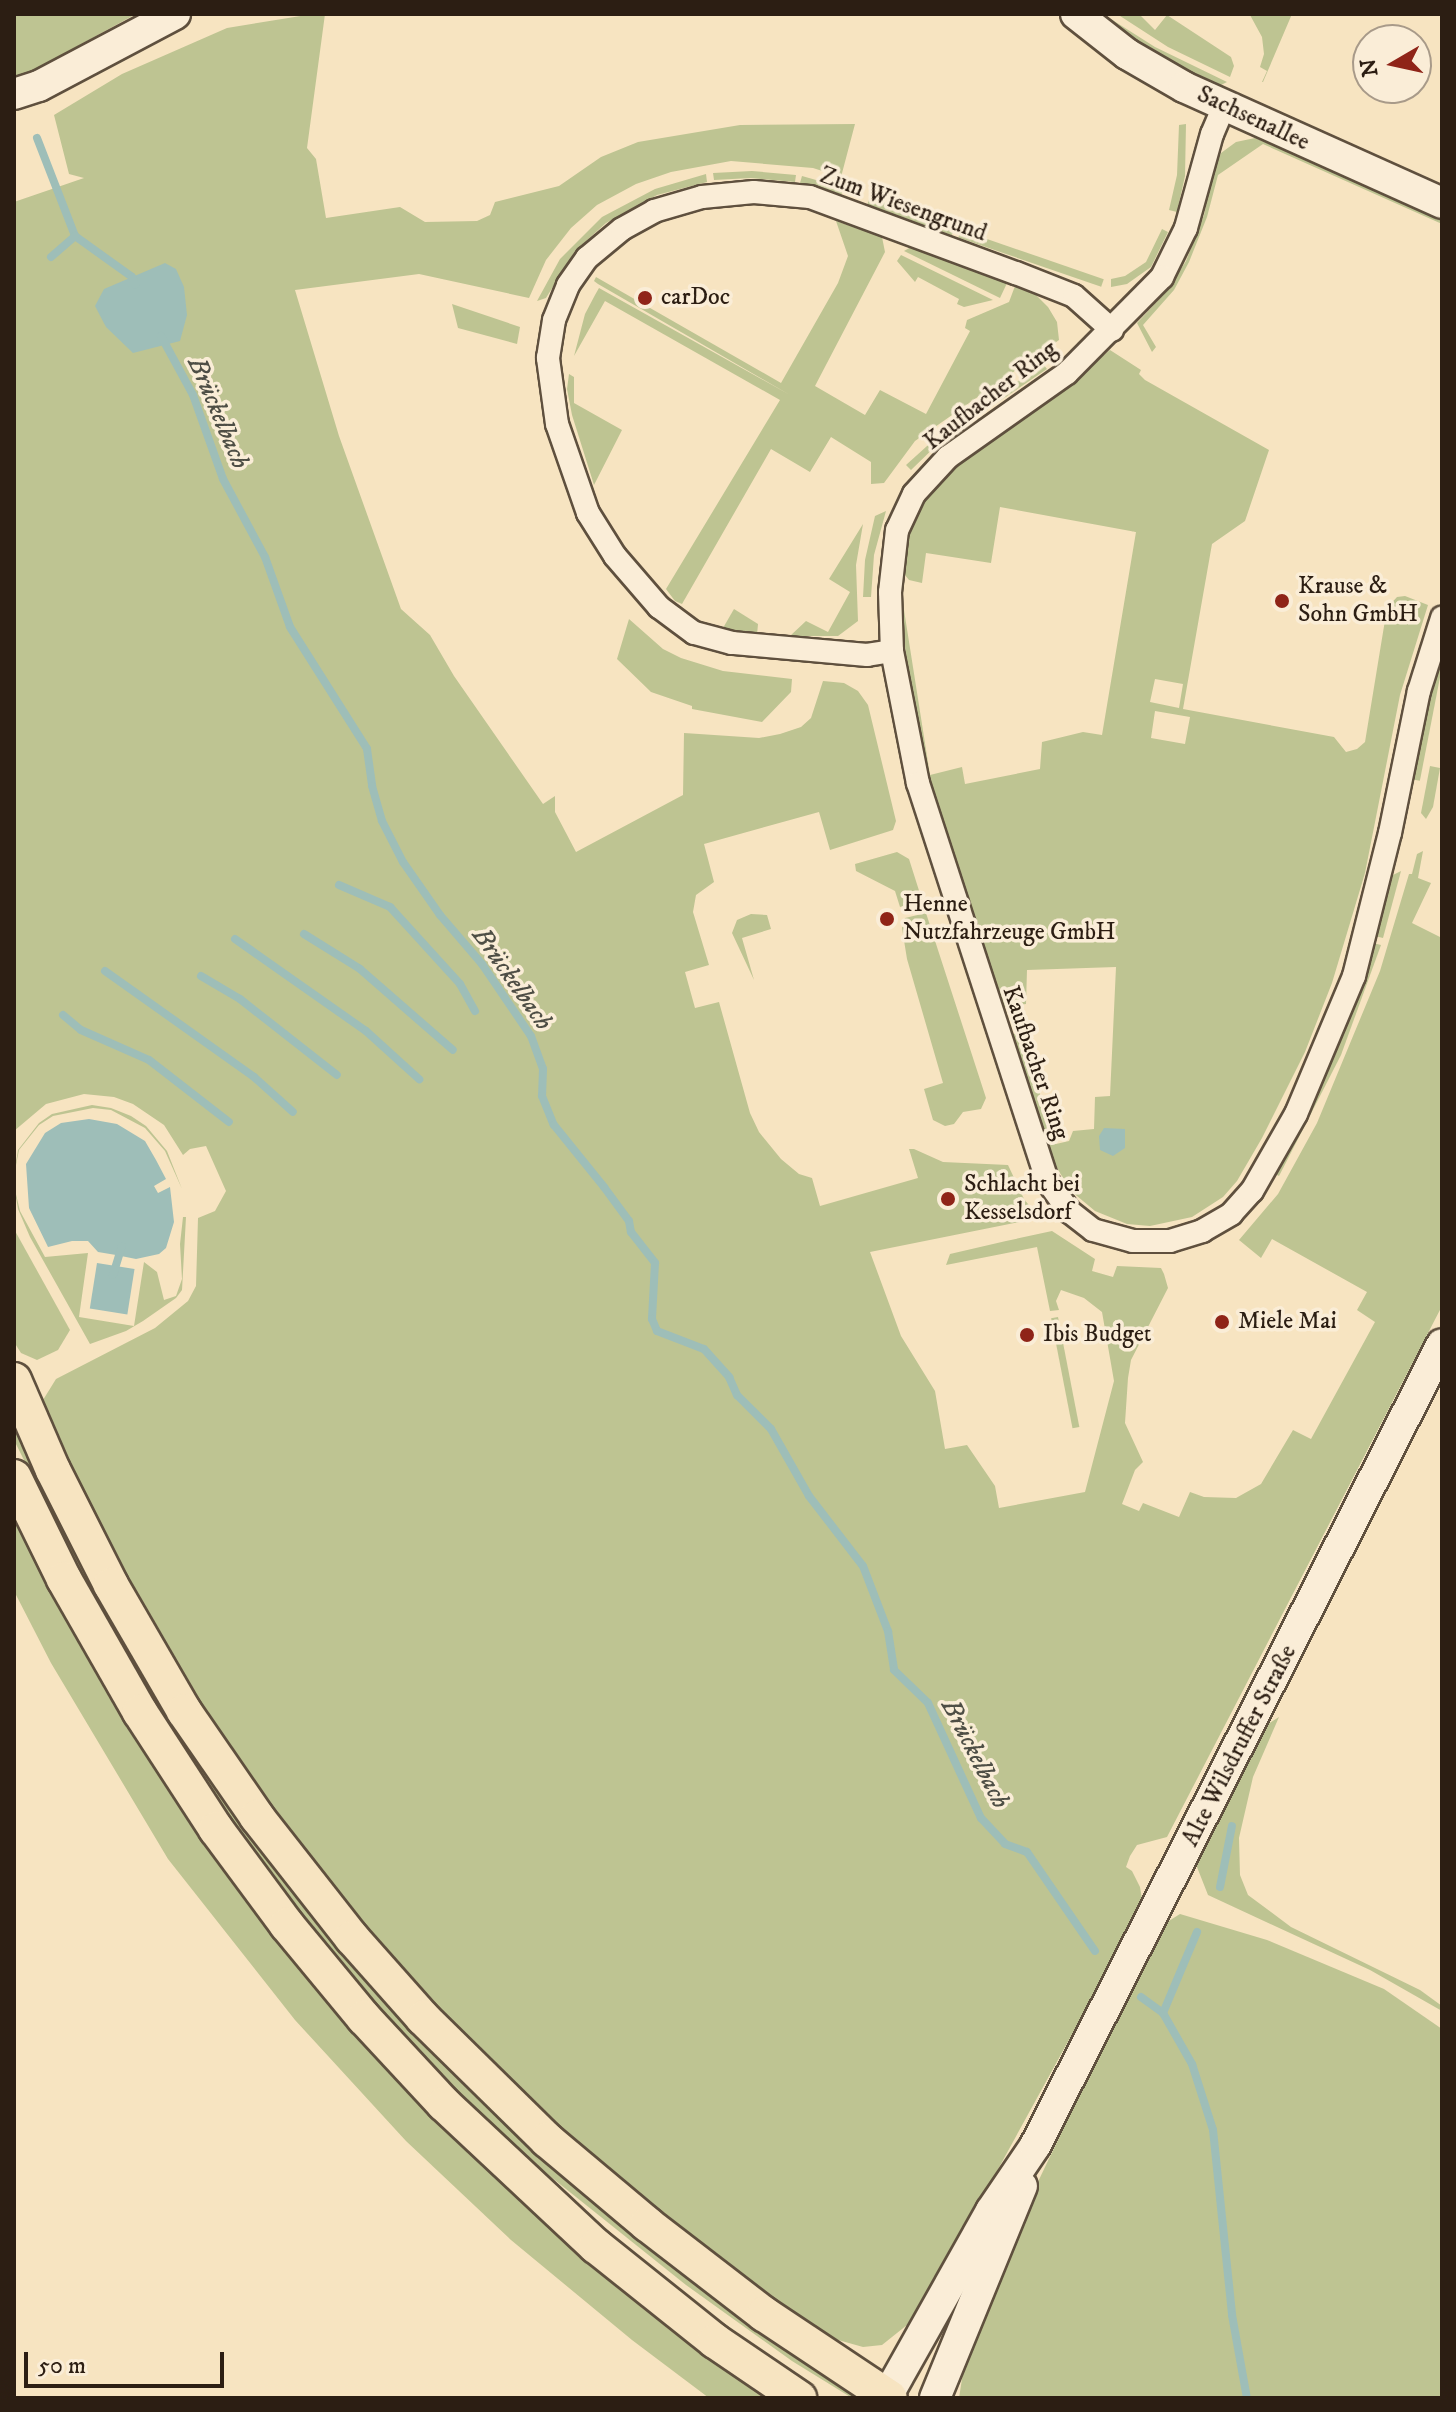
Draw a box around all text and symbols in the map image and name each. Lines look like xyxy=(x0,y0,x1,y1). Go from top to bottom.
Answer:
north arrow xyxy=(1352,24,1432,104)
text: N xyxy=(1355,56,1385,79)
street label: Sachsenallee xyxy=(1192,80,1314,158)
street label: Zum Wiesengrund xyxy=(816,161,990,249)
place label: carDoc xyxy=(661,284,730,312)
marker: carDoc xyxy=(636,289,654,307)
street label: Kaufbacher Ring xyxy=(919,335,1063,457)
water label: Brückelbach xyxy=(180,352,256,474)
place label: Krause & Sohn GmbH xyxy=(1298,573,1418,629)
marker: Krause & Sohn GmbH xyxy=(1273,592,1291,610)
place label: Henne Nutzfahrzeuge GmbH xyxy=(903,891,1116,947)
marker: Henne Nutzfahrzeuge GmbH xyxy=(878,910,896,928)
water label: Brückelbach xyxy=(465,921,559,1037)
street label: Kaufbacher Ring xyxy=(995,982,1075,1144)
place label: Schlacht bei Kesselsdorf xyxy=(964,1171,1080,1227)
marker: Schlacht bei Kesselsdorf xyxy=(939,1190,957,1208)
place label: Miele Mai xyxy=(1238,1308,1337,1336)
marker: Miele Mai xyxy=(1213,1313,1231,1331)
place label: Ibis Budget xyxy=(1043,1321,1152,1349)
marker: Ibis Budget xyxy=(1018,1326,1036,1344)
street label: Alte Wilsdruffer Straße xyxy=(1177,1640,1303,1852)
water label: Brückelbach xyxy=(934,1694,1016,1814)
scale bar xyxy=(28,2336,228,2386)
text: 50 m xyxy=(38,2351,86,2381)

